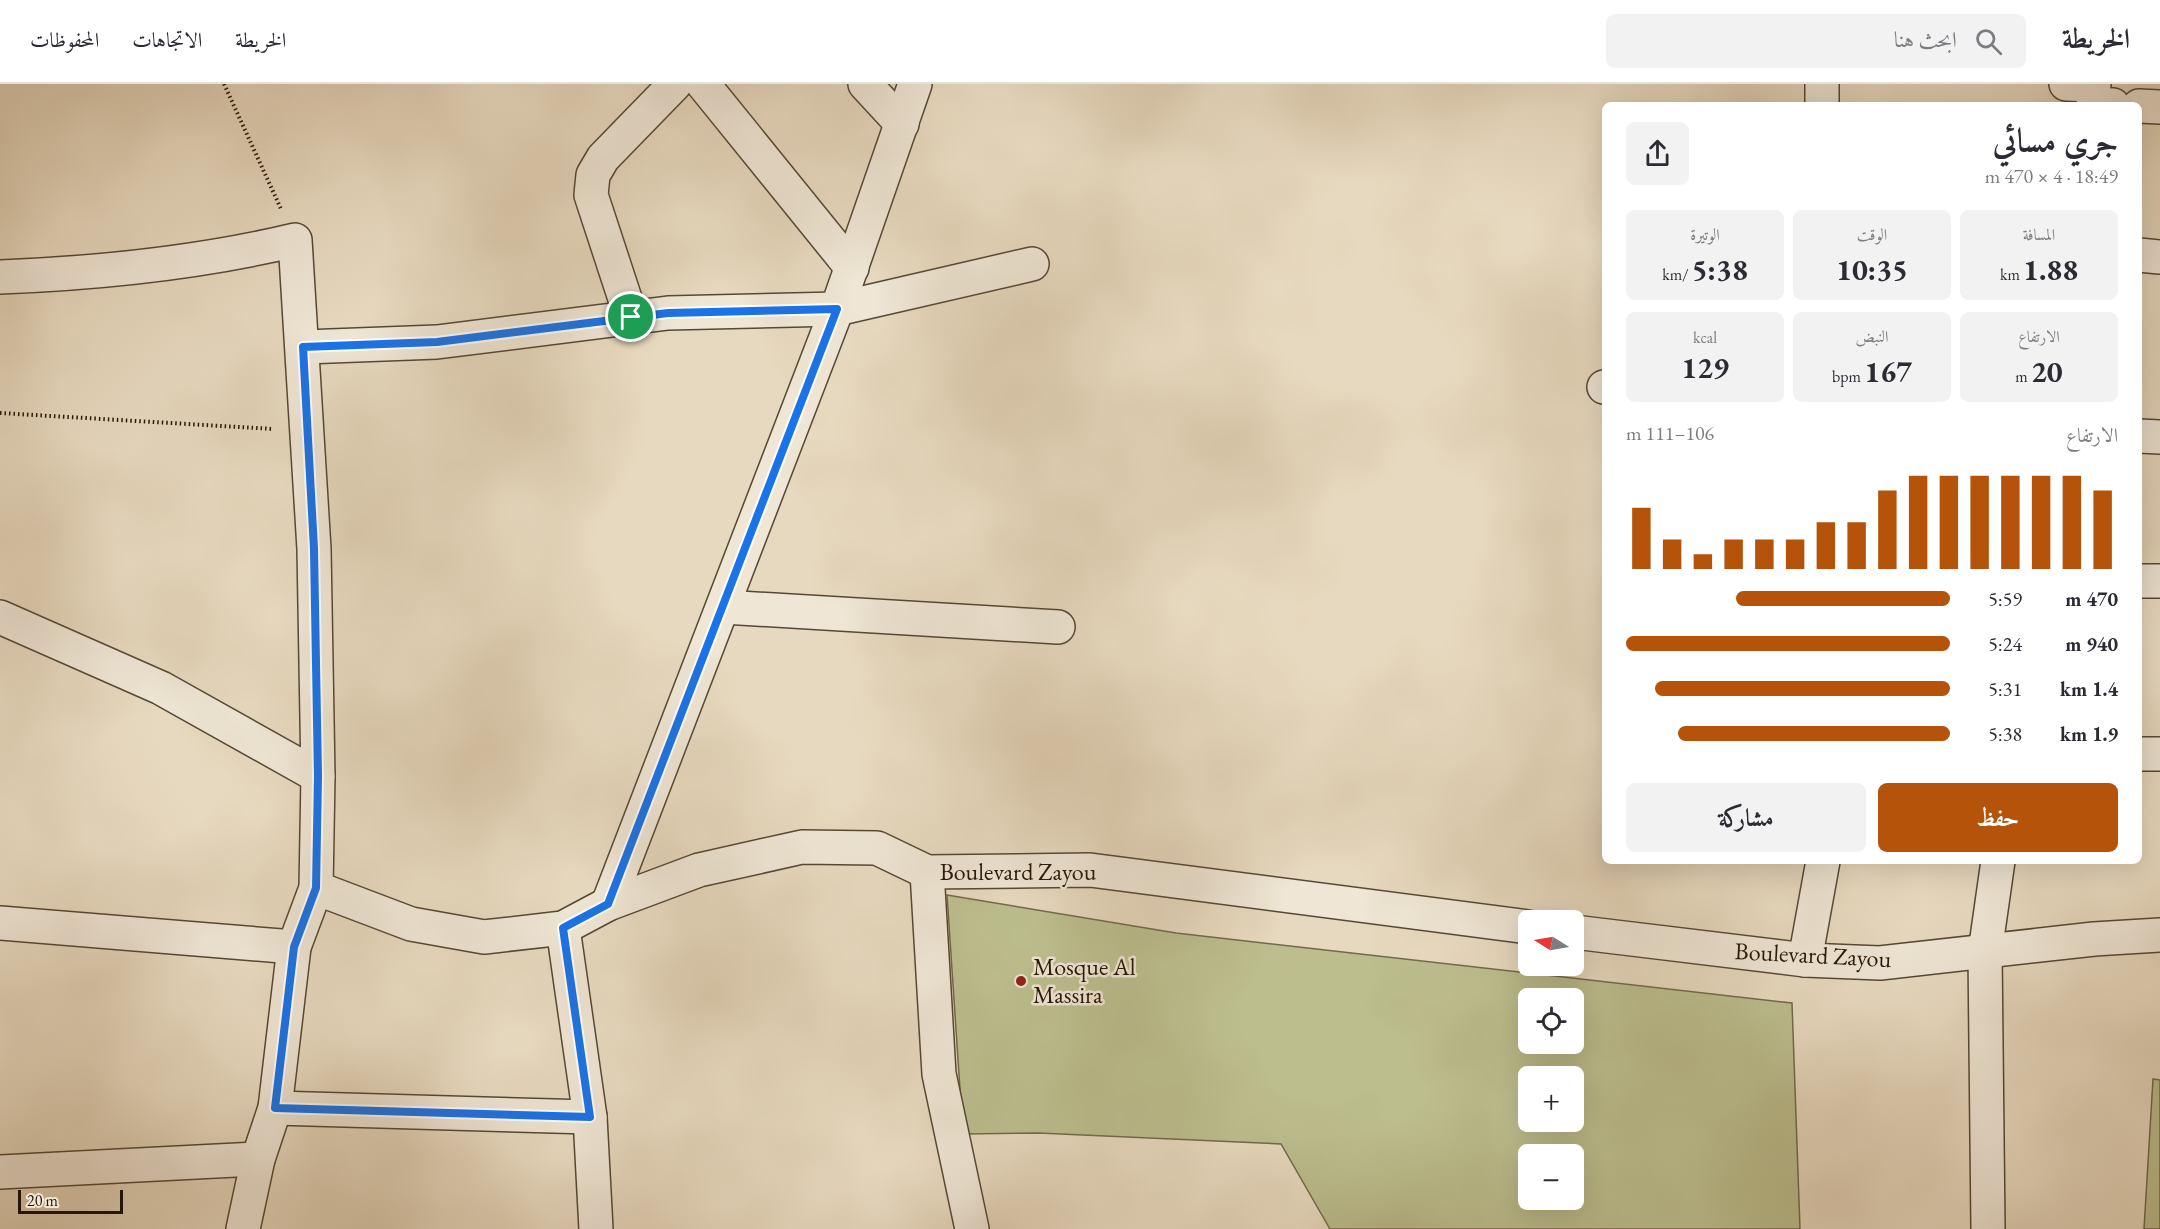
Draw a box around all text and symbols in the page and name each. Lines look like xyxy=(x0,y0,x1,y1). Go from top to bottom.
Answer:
search box xyxy=(1606,14,2026,68)
text: الخريطة xyxy=(2062,20,2130,56)
text: ابحث هنا xyxy=(1894,25,1957,54)
icon: search xyxy=(1972,25,2005,58)
text: المحفوظات xyxy=(30,26,99,53)
text: الاتجاهات xyxy=(132,26,202,53)
text: الخريطة xyxy=(235,26,286,53)
text: جري مسائي xyxy=(1993,119,2118,162)
button: share xyxy=(1626,122,1689,185)
text: 18:49 · 4 × 470 m xyxy=(1985,163,2118,189)
text: الوتيرة xyxy=(1690,224,1720,245)
text: الوقت xyxy=(1857,224,1887,245)
text: المسافة xyxy=(2023,224,2055,245)
text: 5:38 xyxy=(1692,250,1748,289)
text: 10:35 xyxy=(1836,250,1908,289)
text: 1.88 xyxy=(2023,250,2078,289)
text: /km xyxy=(1662,264,1692,285)
text: km xyxy=(2000,264,2023,285)
pin xyxy=(605,291,656,342)
icon: arrive xyxy=(614,300,647,333)
text: النبض xyxy=(1856,326,1888,347)
text: الارتفاع xyxy=(2018,326,2060,347)
text: kcal xyxy=(1693,327,1717,348)
text: 129 xyxy=(1681,348,1729,387)
text: 167 xyxy=(1864,352,1912,391)
text: 20 xyxy=(2031,352,2063,391)
text: bpm xyxy=(1832,366,1864,387)
text: m xyxy=(2015,366,2031,387)
text: 106–111 m xyxy=(1626,420,1714,446)
text: الارتفاع xyxy=(2066,422,2118,448)
text: 5:59 xyxy=(1988,586,2022,612)
text: 470 m xyxy=(2065,586,2118,612)
text: 5:24 xyxy=(1988,631,2022,657)
text: 940 m xyxy=(2065,631,2118,657)
text: 5:31 xyxy=(1988,676,2022,702)
text: 1.4 km xyxy=(2060,676,2118,702)
text: 5:38 xyxy=(1988,721,2022,747)
text: 1.9 km xyxy=(2060,721,2118,747)
button: مشاركة xyxy=(1626,783,1866,852)
button: حفظ xyxy=(1878,783,2118,852)
street label: Boulevard Zayou xyxy=(940,856,1097,887)
north arrow xyxy=(1518,910,1584,976)
map controls xyxy=(1518,910,1584,1210)
street label: Boulevard Zayou xyxy=(1734,935,1892,974)
place label: Mosque Al Massira xyxy=(1033,951,1136,1010)
marker: Mosque Al Massira xyxy=(1014,974,1028,988)
button: locate xyxy=(1518,988,1584,1054)
button: + xyxy=(1518,1066,1584,1132)
button: − xyxy=(1518,1144,1584,1210)
scale bar xyxy=(18,1187,123,1214)
text: 20 m xyxy=(27,1190,58,1211)

